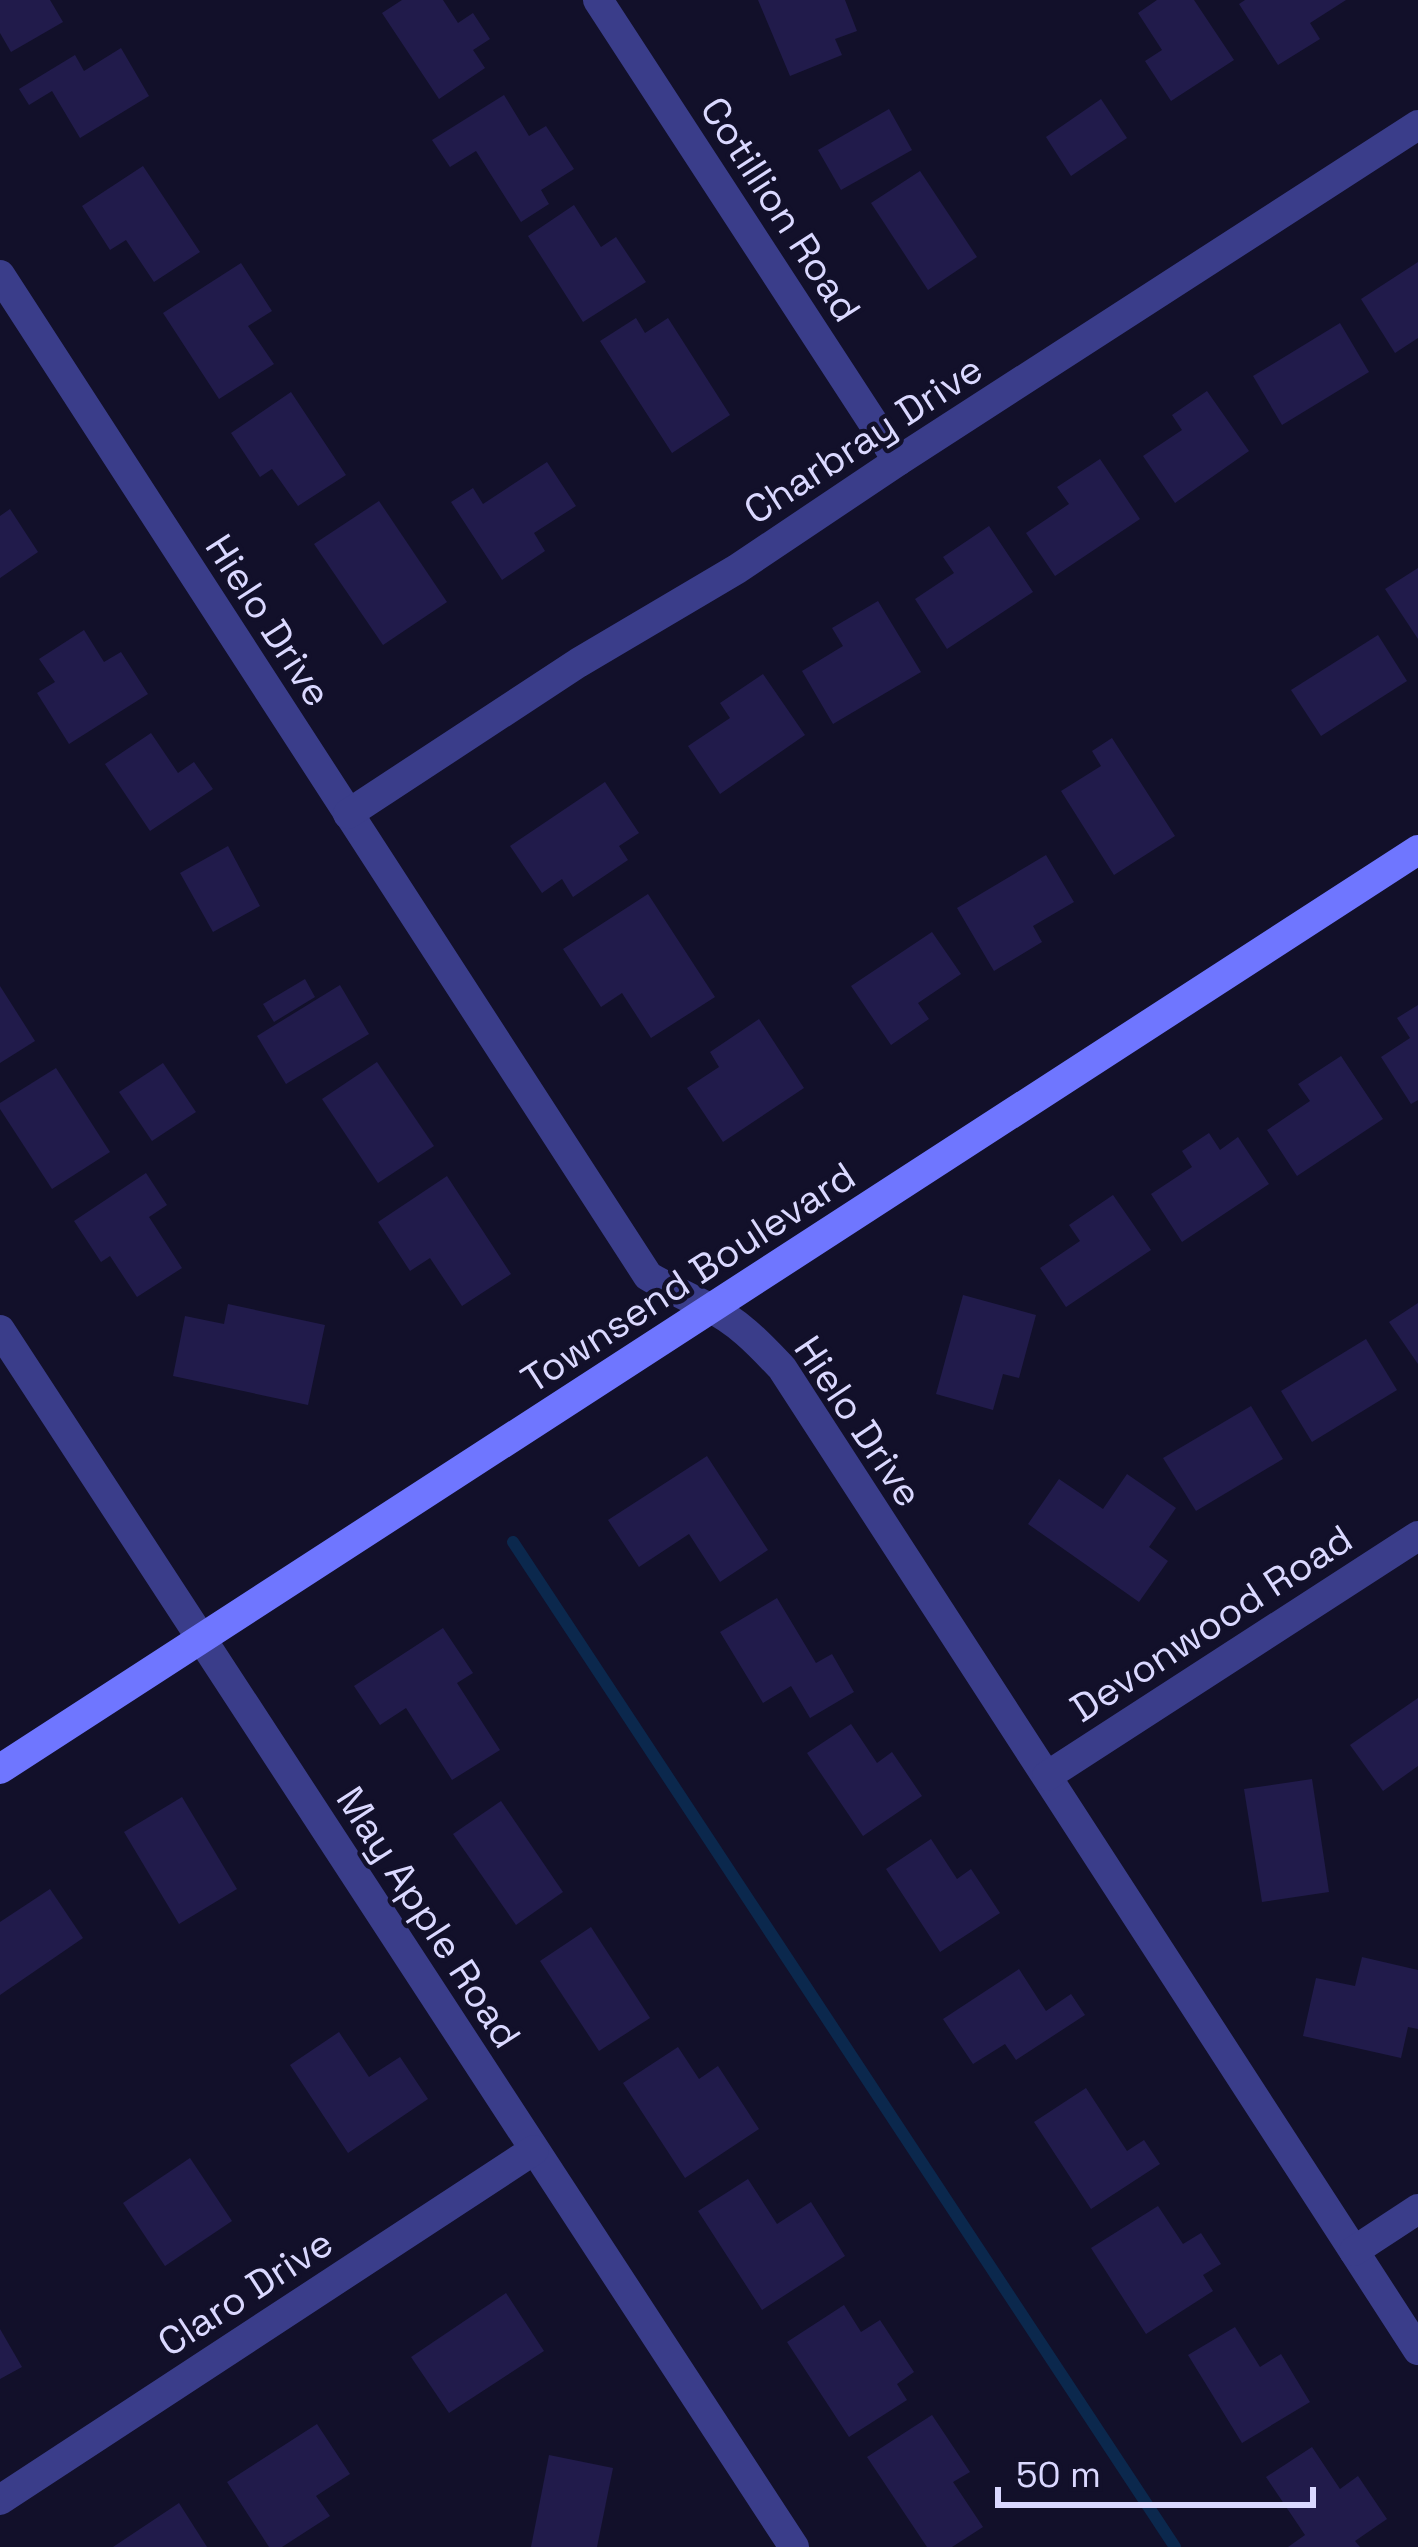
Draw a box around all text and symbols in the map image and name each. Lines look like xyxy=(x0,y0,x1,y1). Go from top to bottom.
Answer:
street label: Cotillion Road xyxy=(690,88,871,331)
street label: Charbray Drive xyxy=(735,344,992,535)
street label: Hielo Drive xyxy=(195,525,342,716)
street label: Townsend Boulevard xyxy=(512,1151,864,1404)
street label: Hielo Drive xyxy=(784,1327,934,1516)
street label: Devonwood Road xyxy=(1061,1514,1361,1733)
street label: May Apple Road xyxy=(326,1777,531,2057)
street label: Claro Drive xyxy=(149,2218,342,2367)
scale bar xyxy=(998,2433,1313,2507)
text: 50 m xyxy=(1016,2452,1101,2498)

